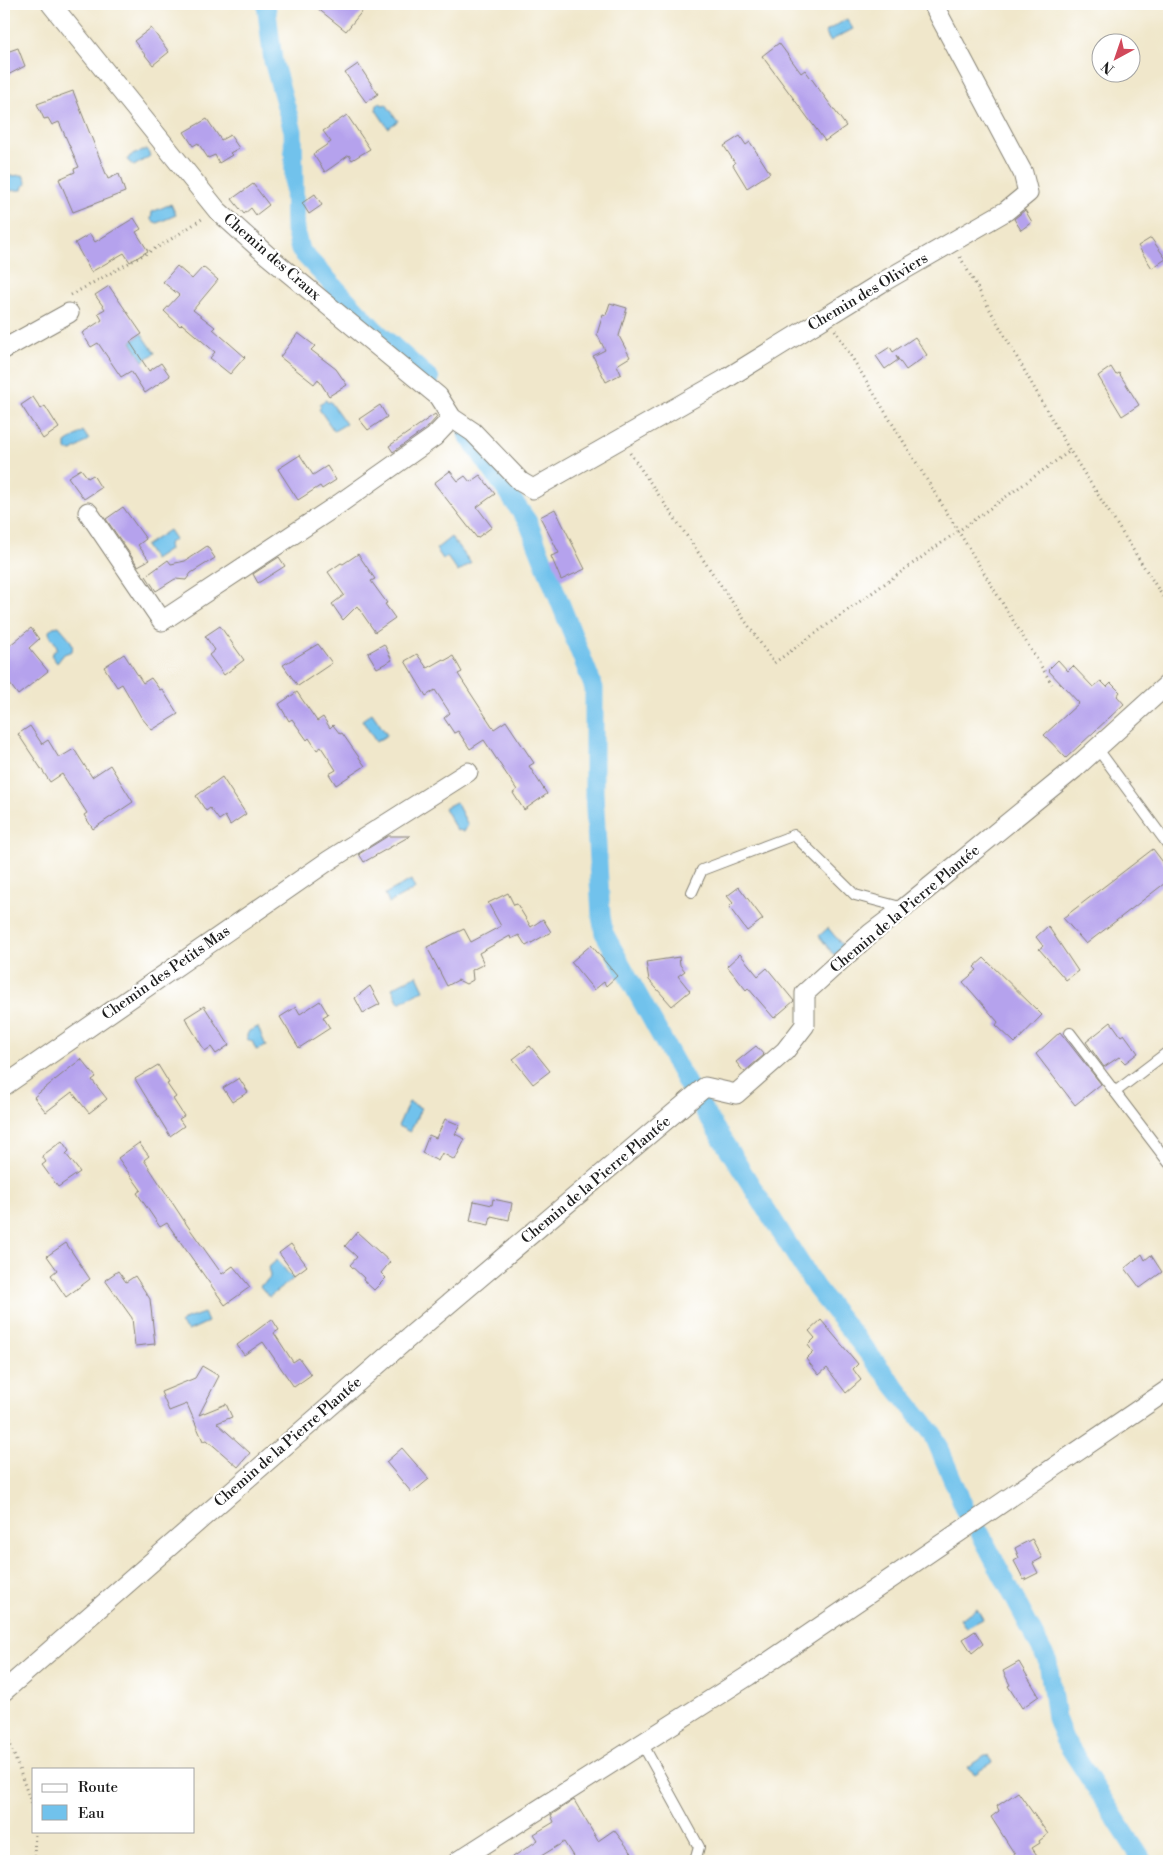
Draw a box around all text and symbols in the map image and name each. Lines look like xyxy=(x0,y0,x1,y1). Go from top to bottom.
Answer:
north arrow xyxy=(1090,32,1140,82)
text: N xyxy=(1098,57,1118,78)
street label: Chemin des Craux xyxy=(219,209,325,305)
street label: Chemin des Oliviers xyxy=(804,249,932,335)
street label: Chemin de la Pierre Plantée xyxy=(826,841,984,977)
street label: Chemin des Petits Mas xyxy=(98,922,234,1024)
street label: Chemin de la Pierre Plantée xyxy=(517,1112,675,1248)
street label: Chemin de la Pierre Plantée xyxy=(210,1373,366,1511)
legend xyxy=(32,1768,195,1832)
text: Route xyxy=(78,1778,118,1797)
text: Eau xyxy=(78,1804,105,1823)

